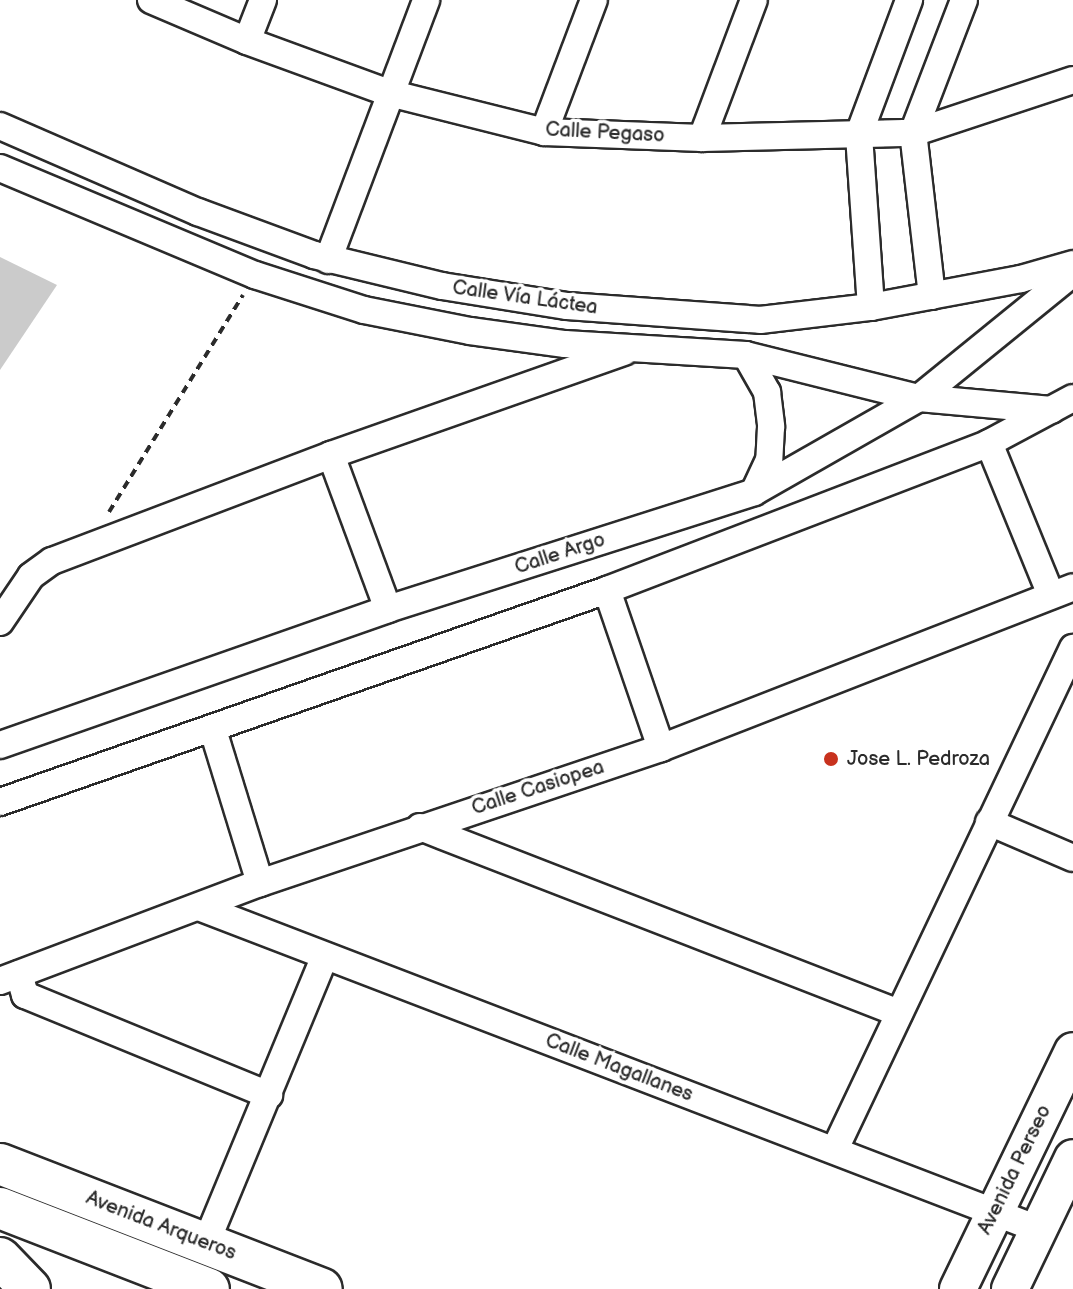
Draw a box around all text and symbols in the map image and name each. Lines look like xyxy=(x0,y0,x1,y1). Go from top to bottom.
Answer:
street label: Calle Pegaso xyxy=(545,118,665,148)
street label: Calle Vía Láctea xyxy=(451,276,599,320)
street label: Calle Argo xyxy=(512,528,608,580)
place label: Jose L. Pedroza xyxy=(847,747,990,771)
marker: Jose L. Pedroza xyxy=(822,750,840,768)
street label: Calle Casiopea xyxy=(469,755,607,821)
street label: Calle Magallanes xyxy=(542,1029,696,1107)
street label: Avenida Perseo xyxy=(973,1101,1057,1239)
street label: Avenida Arqueros xyxy=(83,1186,239,1266)

